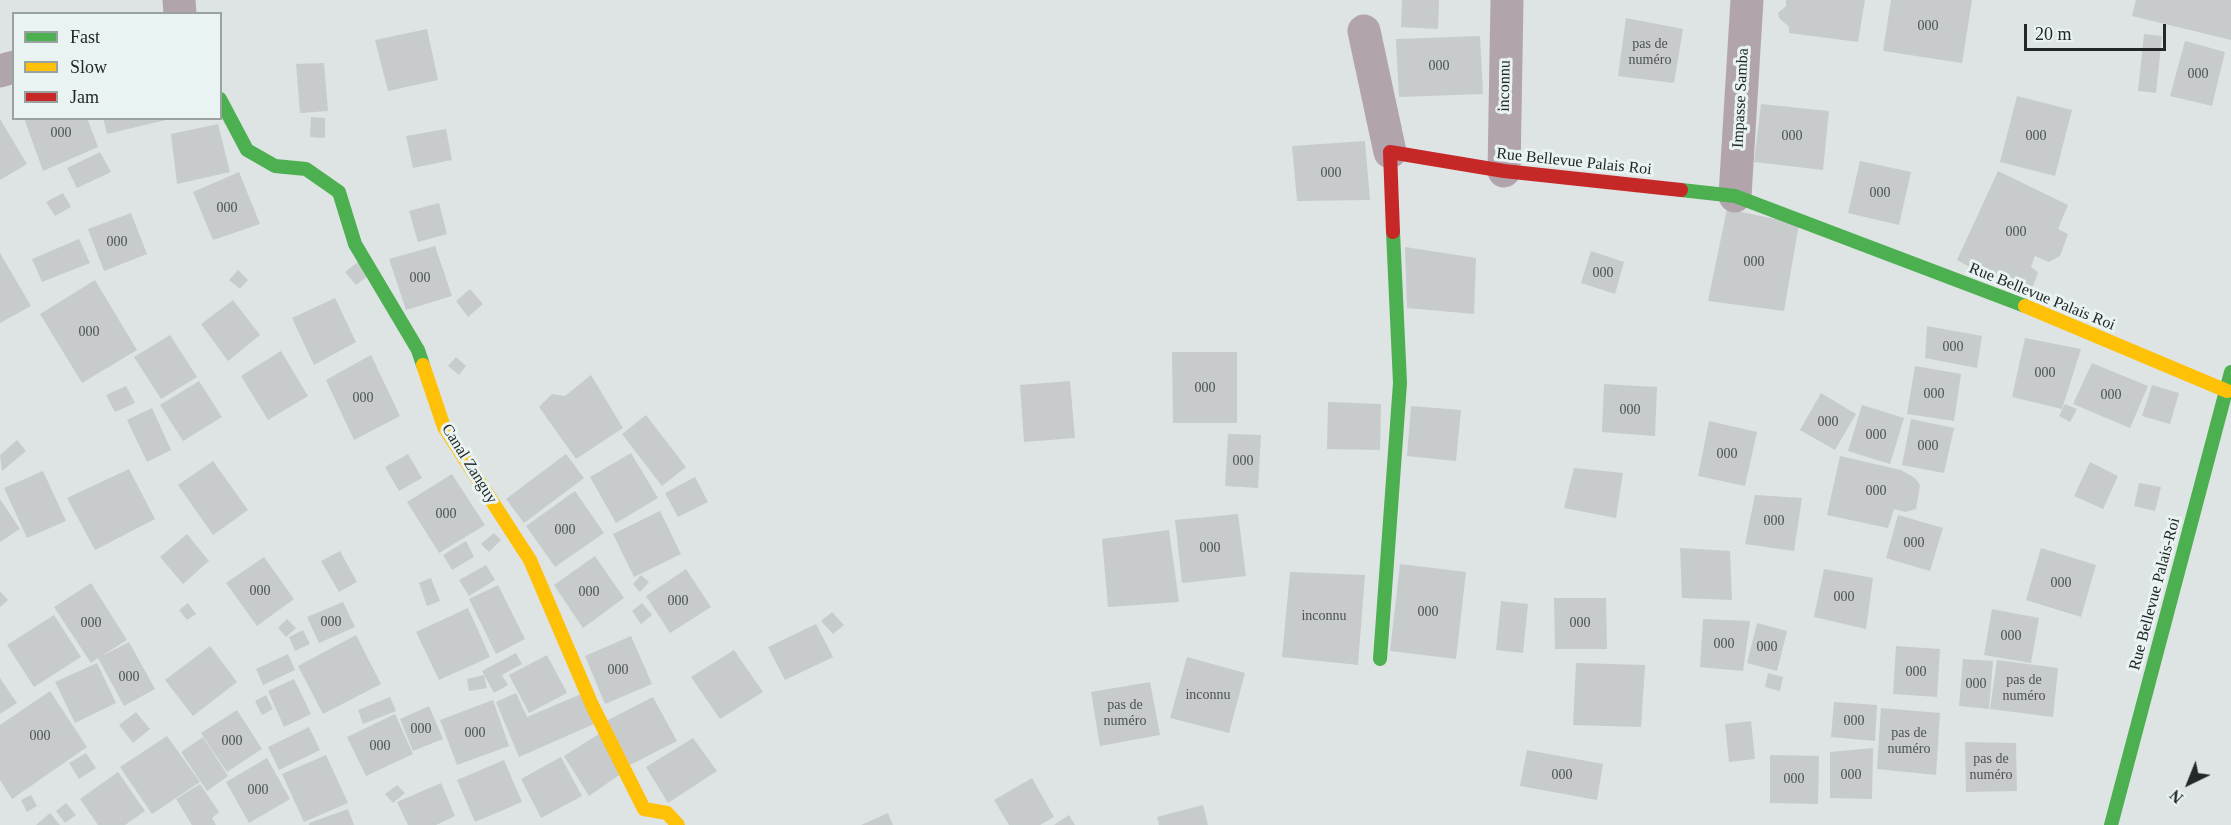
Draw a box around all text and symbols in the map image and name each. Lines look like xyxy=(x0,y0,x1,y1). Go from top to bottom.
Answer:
legend xyxy=(12,12,222,120)
scale bar xyxy=(2027,12,2170,50)
house number: 000 xyxy=(1918,18,1938,34)
text: 20 m xyxy=(2035,24,2072,44)
text: Fast xyxy=(70,27,100,47)
house number: pas de numéro xyxy=(1629,36,1671,68)
street label: Impasse Samba xyxy=(1729,48,1753,148)
text: Slow xyxy=(70,57,107,77)
house number: 000 xyxy=(1428,58,1450,74)
street label: inconnu xyxy=(1495,60,1515,112)
house number: 000 xyxy=(2188,66,2208,82)
text: Jam xyxy=(70,87,99,107)
house number: 000 xyxy=(50,125,72,141)
house number: 000 xyxy=(1782,128,1802,144)
house number: 000 xyxy=(2026,128,2046,144)
street label: Rue Bellevue Palais Roi xyxy=(1495,144,1653,180)
house number: 000 xyxy=(1320,165,1342,181)
house number: 000 xyxy=(1870,185,1890,201)
house number: 000 xyxy=(216,200,238,216)
house number: 000 xyxy=(2006,224,2026,240)
house number: 000 xyxy=(106,234,128,250)
house number: 000 xyxy=(1744,254,1764,270)
street label: Rue Bellevue Palais Roi xyxy=(1966,259,2118,335)
house number: 000 xyxy=(1592,265,1614,281)
house number: 000 xyxy=(410,270,430,286)
house number: 000 xyxy=(78,324,100,340)
house number: 000 xyxy=(1942,339,1964,355)
house number: 000 xyxy=(2034,365,2056,381)
house number: 000 xyxy=(1194,380,1216,396)
house number: 000 xyxy=(1924,386,1944,402)
house number: 000 xyxy=(2100,387,2122,403)
house number: 000 xyxy=(352,390,374,406)
house number: 000 xyxy=(1620,402,1640,418)
house number: 000 xyxy=(1818,414,1838,430)
street label: Canal Zanguy xyxy=(437,421,501,507)
house number: 000 xyxy=(1866,427,1886,443)
house number: 000 xyxy=(1918,438,1938,454)
house number: 000 xyxy=(1716,446,1738,462)
house number: 000 xyxy=(1232,453,1254,469)
house number: 000 xyxy=(1866,483,1886,499)
house number: 000 xyxy=(436,506,456,522)
house number: 000 xyxy=(1764,513,1784,529)
street label: Rue Bellevue Palais-Roi xyxy=(2125,516,2185,672)
house number: 000 xyxy=(554,522,576,538)
house number: 000 xyxy=(1904,535,1924,551)
house number: 000 xyxy=(1200,540,1220,556)
house number: 000 xyxy=(2050,575,2072,591)
house number: 000 xyxy=(250,583,270,599)
house number: 000 xyxy=(578,584,600,600)
house number: 000 xyxy=(1834,589,1854,605)
house number: 000 xyxy=(668,593,688,609)
house number: 000 xyxy=(1418,604,1438,620)
house number: inconnu xyxy=(1301,608,1347,624)
house number: 000 xyxy=(320,614,342,630)
house number: 000 xyxy=(80,615,101,631)
house number: 000 xyxy=(1570,615,1590,631)
house number: 000 xyxy=(2000,628,2022,644)
house number: 000 xyxy=(1714,636,1734,652)
house number: 000 xyxy=(1756,639,1778,655)
house number: 000 xyxy=(608,662,628,678)
house number: 000 xyxy=(1906,664,1926,680)
house number: 000 xyxy=(118,669,140,685)
house number: pas de numéro xyxy=(2003,672,2045,704)
house number: 000 xyxy=(1966,676,1986,692)
house number: inconnu xyxy=(1185,687,1231,703)
house number: pas de numéro xyxy=(1104,697,1146,730)
house number: 000 xyxy=(1844,713,1864,729)
house number: 000 xyxy=(410,721,432,737)
house number: 000 xyxy=(464,725,486,741)
house number: pas de numéro xyxy=(1888,725,1930,758)
house number: 000 xyxy=(30,728,51,744)
house number: 000 xyxy=(222,733,242,749)
house number: 000 xyxy=(370,738,391,754)
house number: pas de numéro xyxy=(1970,751,2012,784)
north arrow xyxy=(2159,753,2219,813)
house number: 000 xyxy=(1552,767,1572,783)
house number: 000 xyxy=(1840,767,1862,783)
house number: 000 xyxy=(1784,771,1804,787)
house number: 000 xyxy=(248,782,268,798)
text: N xyxy=(2166,786,2186,807)

